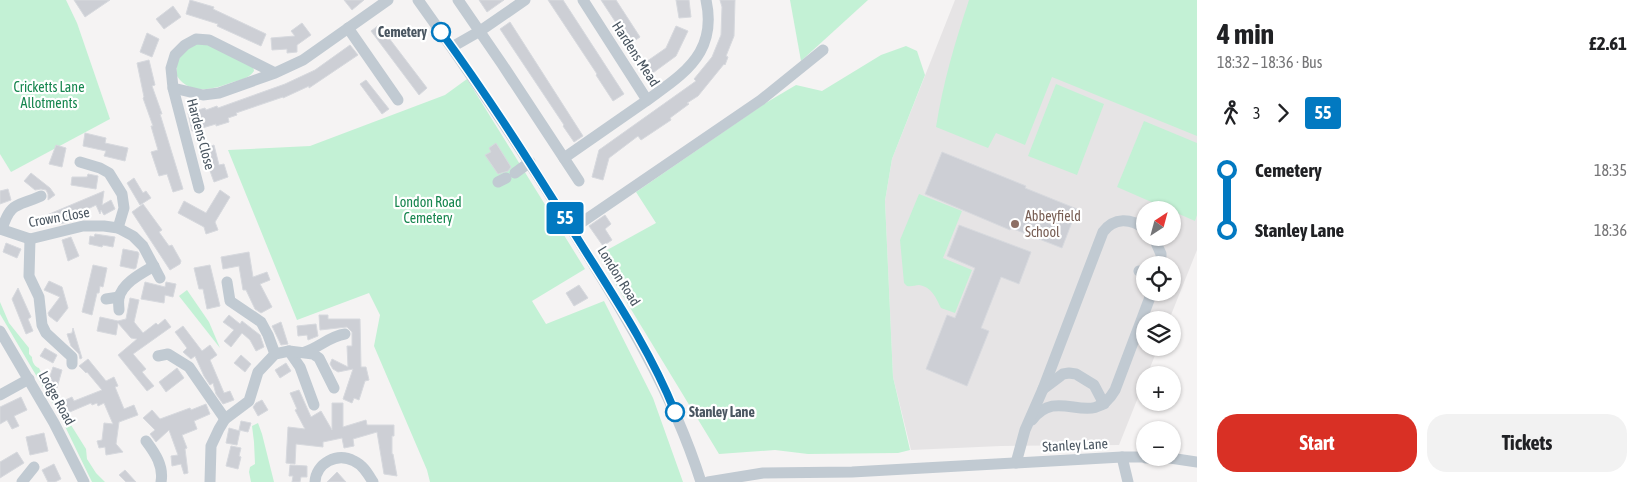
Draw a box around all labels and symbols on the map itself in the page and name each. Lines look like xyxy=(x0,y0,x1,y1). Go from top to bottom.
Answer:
street label: Hardens Mead xyxy=(609,18,663,90)
marker: Cemetery xyxy=(431,22,451,42)
place label: Cemetery xyxy=(378,24,427,40)
park label: Cricketts Lane Allotments xyxy=(13,79,85,111)
street label: Hardens Close xyxy=(184,97,218,171)
park label: London Road Cemetery xyxy=(394,194,462,226)
north arrow xyxy=(1136,201,1181,246)
line badge: 55 xyxy=(542,202,588,234)
street label: Crown Close xyxy=(27,204,91,230)
place label: Abbeyfield School xyxy=(1025,208,1081,240)
marker: Abbeyfield School xyxy=(1009,218,1021,230)
street label: London Road xyxy=(594,243,644,309)
street label: Lodge Road xyxy=(36,368,78,428)
marker: Stanley Lane xyxy=(665,402,685,422)
place label: Stanley Lane xyxy=(689,404,755,420)
street label: Stanley Lane xyxy=(1042,435,1108,455)

